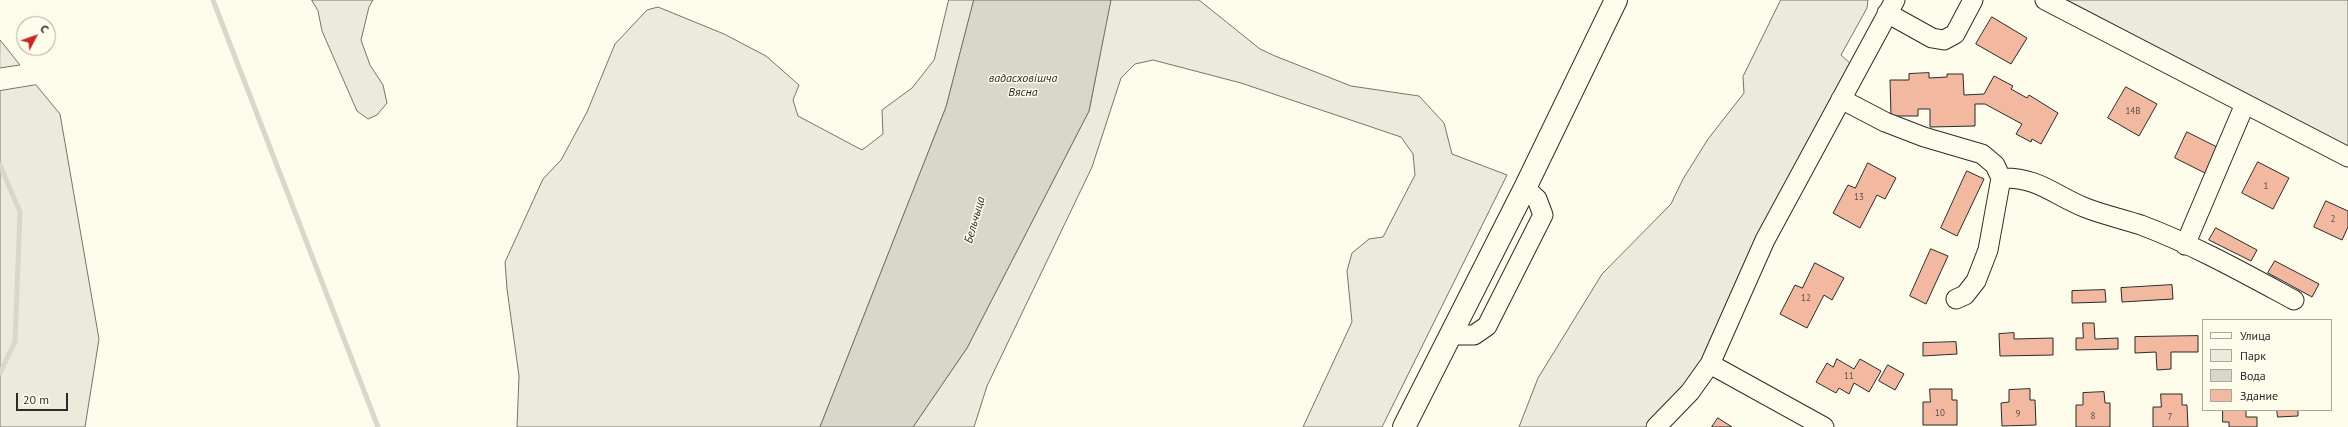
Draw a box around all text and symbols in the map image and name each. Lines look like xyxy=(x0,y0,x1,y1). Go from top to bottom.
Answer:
north arrow xyxy=(16,16,56,56)
text: С xyxy=(37,22,52,36)
water label: вадасховішча Вясна xyxy=(989,72,1057,100)
house number: 14В xyxy=(2125,106,2141,116)
house number: 1 xyxy=(2264,181,2268,191)
house number: 13 xyxy=(1854,192,1864,202)
water label: Бельчыца xyxy=(961,195,989,245)
house number: 2 xyxy=(2331,214,2335,224)
house number: 12 xyxy=(1801,293,1811,303)
legend xyxy=(2202,319,2332,411)
text: Улица xyxy=(2240,328,2271,343)
text: Парк xyxy=(2240,348,2266,363)
text: Вода xyxy=(2240,368,2266,383)
house number: 11 xyxy=(1844,371,1854,381)
scale bar xyxy=(18,385,70,411)
text: Здание xyxy=(2240,388,2278,403)
text: 20 m xyxy=(23,392,49,407)
house number: 10 xyxy=(1935,408,1945,418)
house number: 9 xyxy=(2016,409,2020,419)
house number: 8 xyxy=(2091,411,2095,421)
house number: 7 xyxy=(2168,412,2172,422)

